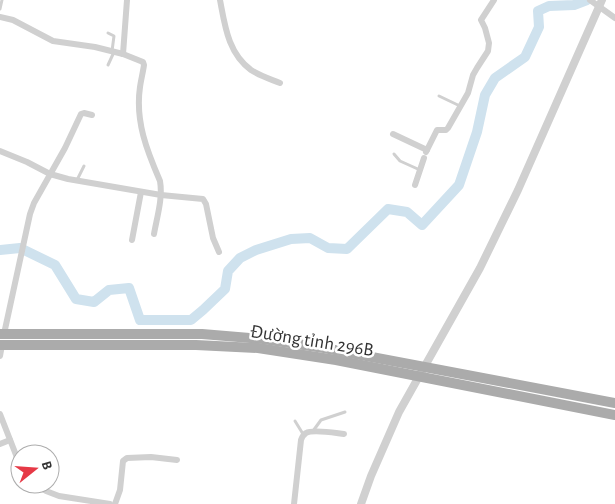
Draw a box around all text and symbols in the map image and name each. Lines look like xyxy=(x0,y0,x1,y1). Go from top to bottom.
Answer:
street label: Đường tỉnh 296B xyxy=(249,322,375,360)
north arrow xyxy=(10,444,60,494)
text: B xyxy=(39,460,54,471)

